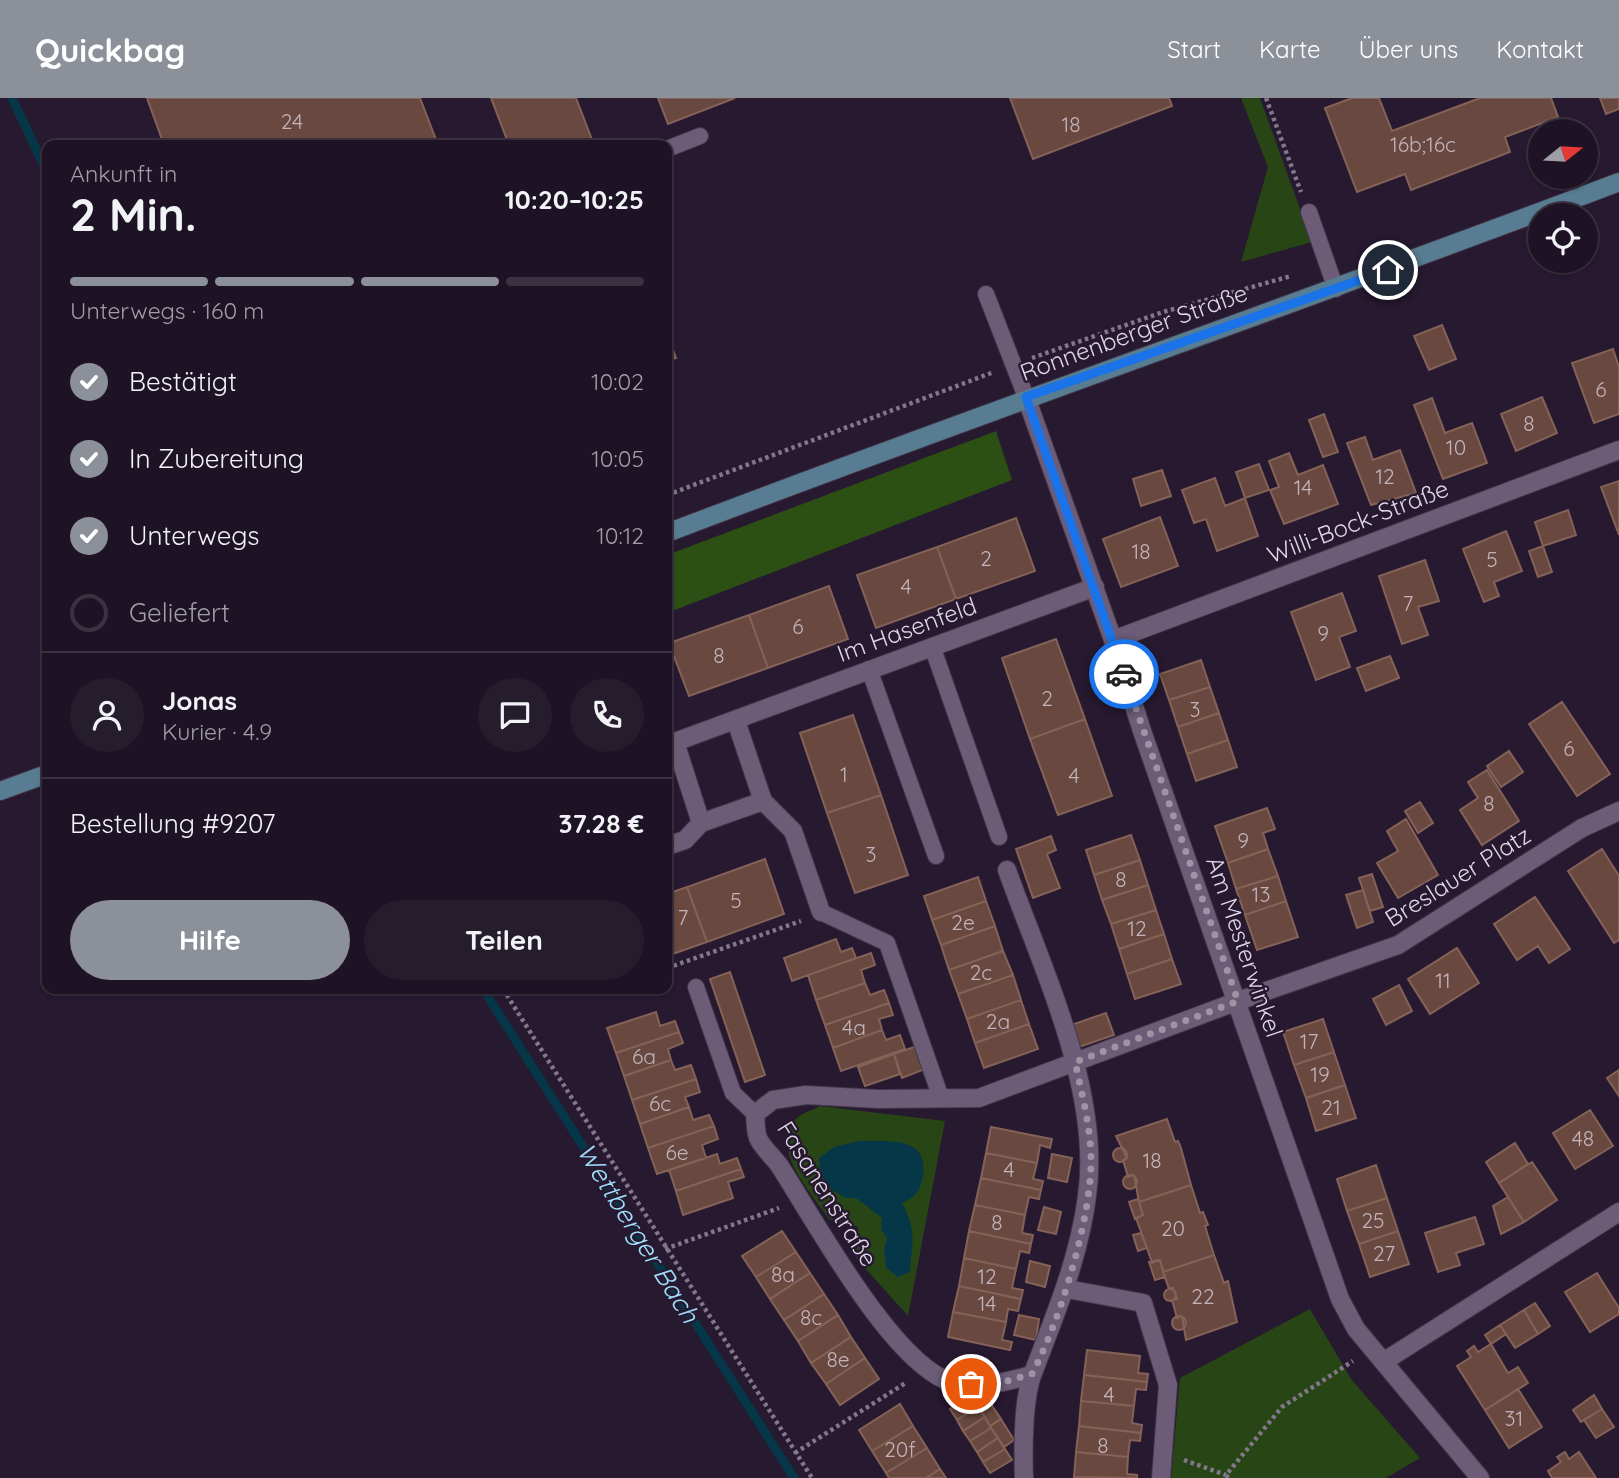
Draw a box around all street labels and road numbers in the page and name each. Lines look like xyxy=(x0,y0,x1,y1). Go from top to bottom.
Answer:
street label: Ronnenberger Straße xyxy=(1016,277,1251,387)
street label: Willi-Bock-Straße xyxy=(1263,473,1453,569)
street label: Im Hasenfeld xyxy=(833,590,980,668)
street label: Breslauer Platz xyxy=(1379,819,1536,933)
street label: Am Mesterwinkel xyxy=(1200,852,1290,1041)
street label: Fasanenstraße xyxy=(771,1115,885,1272)

